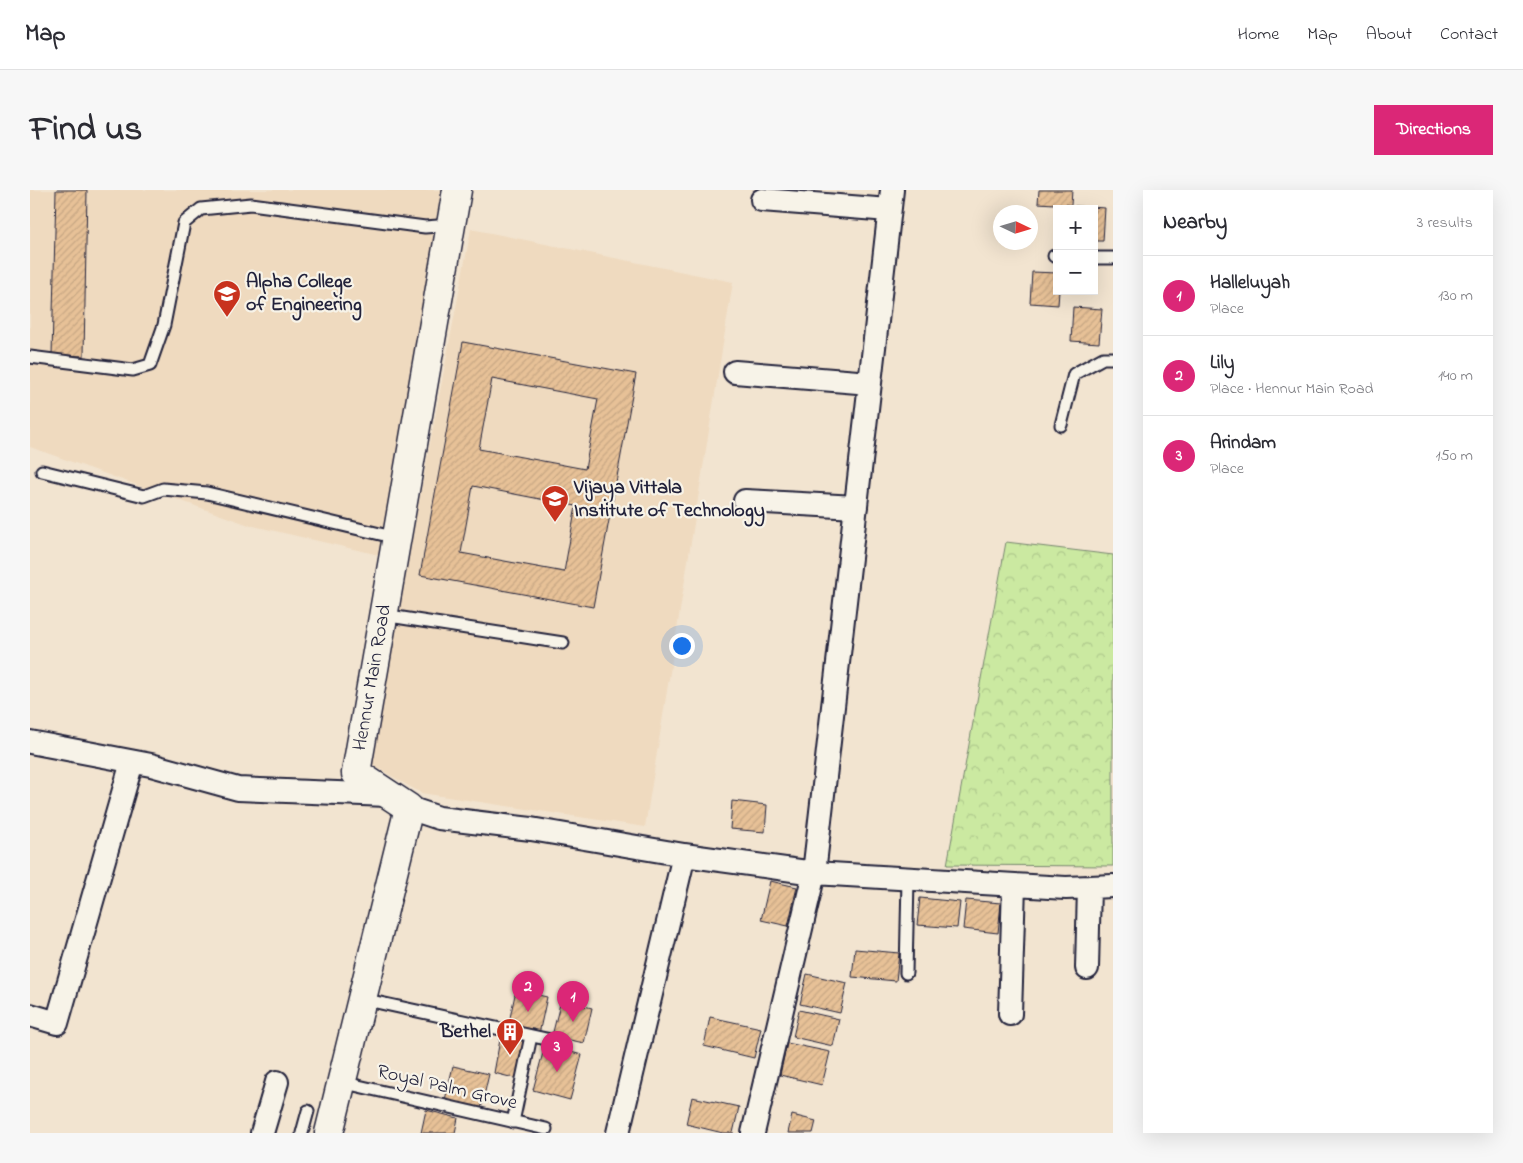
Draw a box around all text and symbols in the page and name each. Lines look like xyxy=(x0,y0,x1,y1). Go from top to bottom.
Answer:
text: Map xyxy=(25,17,66,52)
text: Home xyxy=(1238,22,1279,48)
text: Map xyxy=(1307,22,1338,48)
text: About xyxy=(1366,22,1412,48)
text: Contact xyxy=(1440,22,1498,48)
text: Find us xyxy=(30,105,142,156)
button: Directions xyxy=(1374,105,1493,155)
north arrow xyxy=(993,205,1038,250)
map controls xyxy=(1053,205,1098,295)
button: + xyxy=(1053,205,1098,250)
text: Nearby xyxy=(1163,208,1227,238)
text: 3 results xyxy=(1417,211,1473,235)
button: − xyxy=(1053,250,1098,295)
place label: Alpha College of Engineering xyxy=(246,268,362,321)
text: Halleluyah xyxy=(1210,270,1290,297)
school or university icon: Alpha College of Engineering xyxy=(212,279,242,318)
text: 1 xyxy=(1176,284,1182,308)
text: 130 m xyxy=(1438,284,1473,308)
text: Place xyxy=(1210,297,1244,321)
text: Lily xyxy=(1210,350,1234,377)
text: 2 xyxy=(1175,364,1183,388)
text: 140 m xyxy=(1438,364,1473,388)
text: Place · Hennur Main Road xyxy=(1210,377,1374,401)
text: Arindam xyxy=(1210,430,1276,457)
text: 3 xyxy=(1176,444,1182,468)
text: 150 m xyxy=(1435,444,1473,468)
text: Place xyxy=(1210,457,1244,481)
place label: Vijaya Vittala Institute of Technology xyxy=(573,474,765,527)
school or university icon: Vijaya Vittala Institute of Technology xyxy=(540,484,570,523)
street label: Hennur Main Road xyxy=(346,602,399,753)
your location xyxy=(669,633,695,659)
pin: 2 xyxy=(512,971,544,1012)
pin: 1 xyxy=(557,981,589,1022)
building icon: Bethel xyxy=(495,1017,525,1056)
place label: Bethel xyxy=(439,1018,491,1047)
pin: 3 xyxy=(541,1031,573,1072)
street label: Royal Palm Grove xyxy=(374,1058,520,1118)

